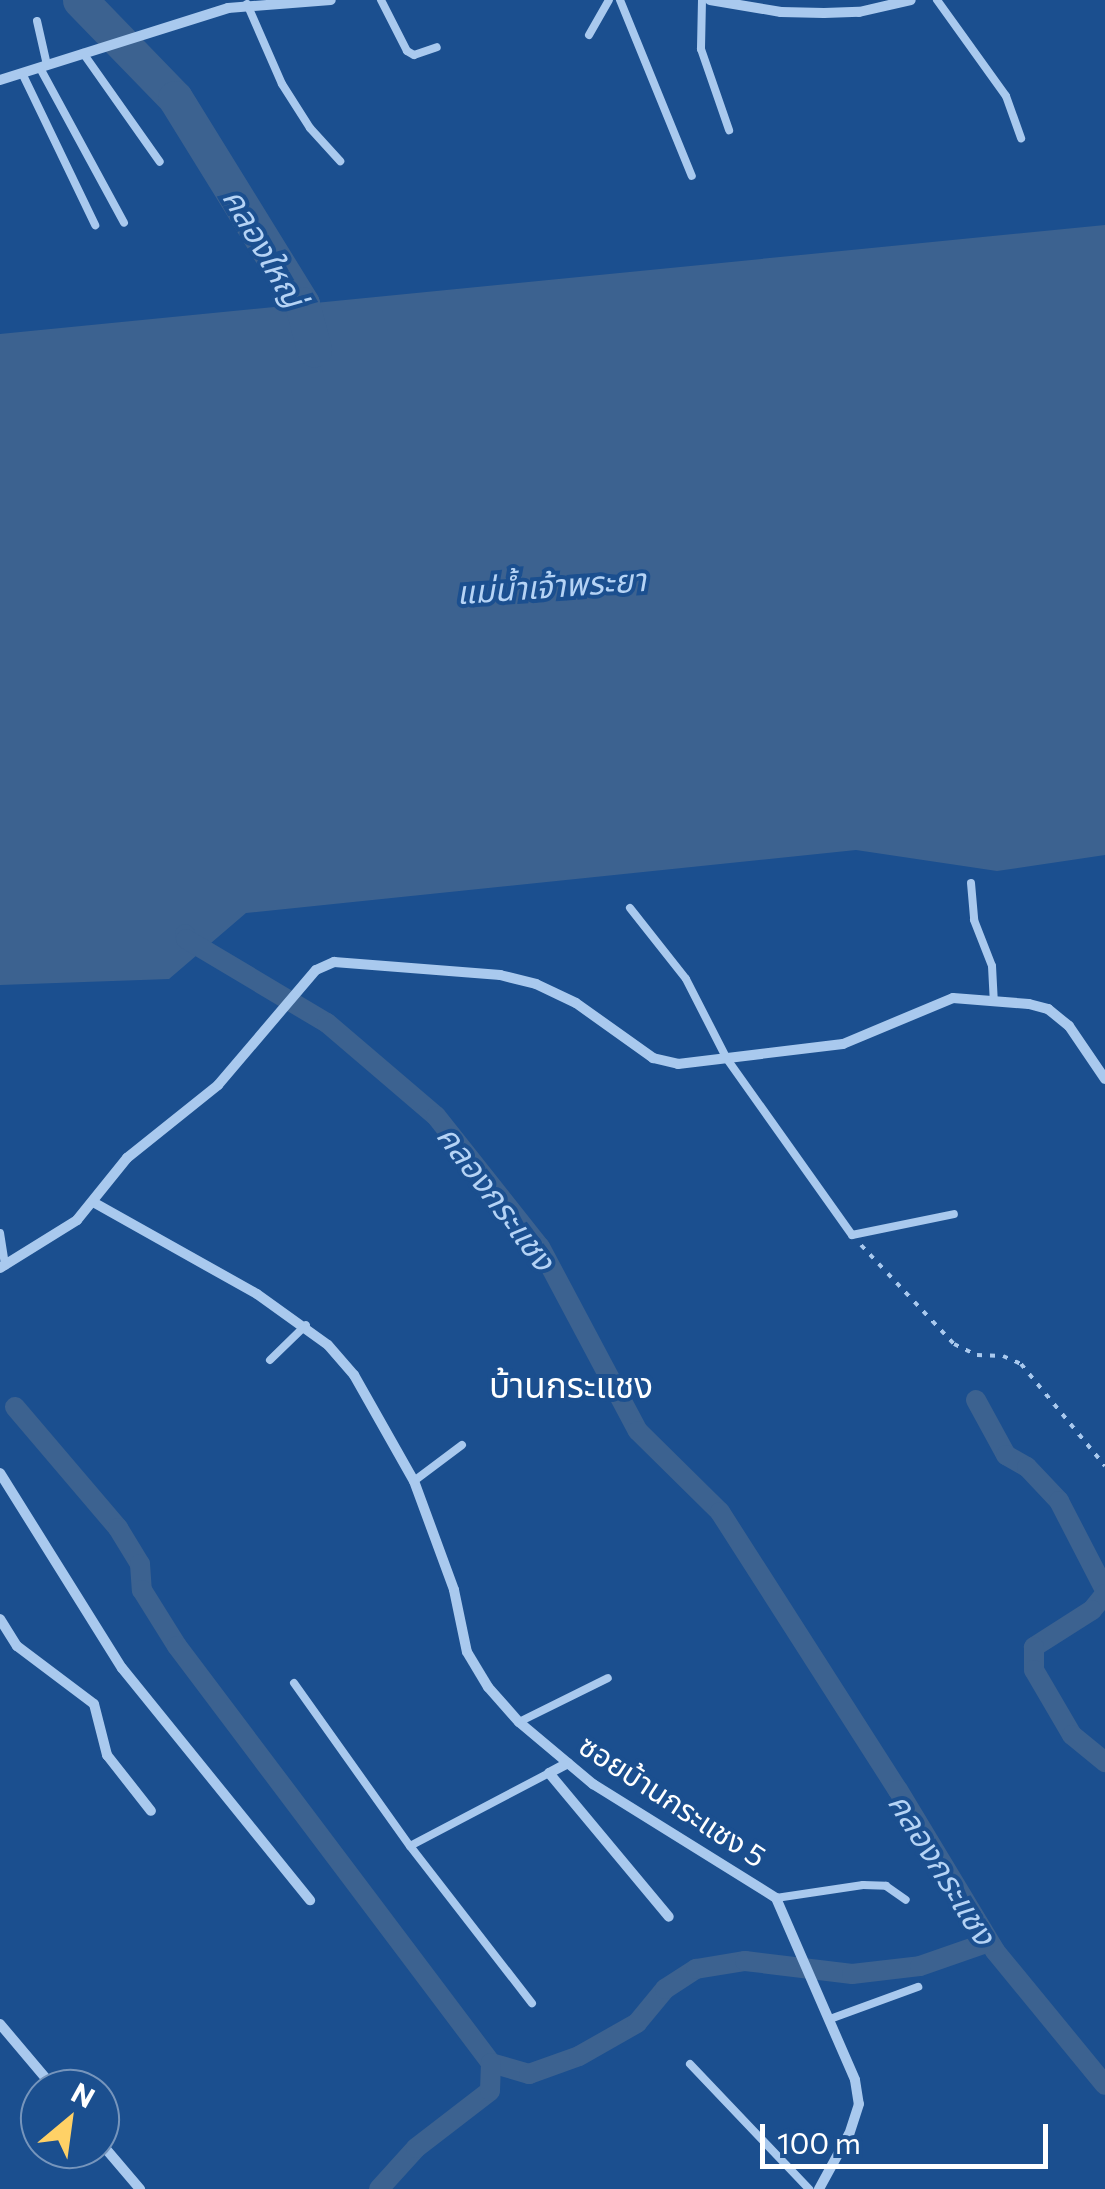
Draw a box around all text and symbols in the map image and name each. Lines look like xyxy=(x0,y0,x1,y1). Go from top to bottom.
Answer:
water label: คลองใหญ่ xyxy=(216,181,314,313)
water label: แม่น้ำเจ้าพระยา xyxy=(455,559,647,611)
water label: คลองกระแชง xyxy=(430,1117,564,1277)
district label: บ้านกระแชง xyxy=(489,1363,653,1405)
street label: ซอยบ้านกระแชง 5 xyxy=(573,1726,773,1874)
water label: คลองกระแชง xyxy=(881,1785,1005,1951)
north arrow xyxy=(20,2069,120,2169)
text: N xyxy=(66,2075,101,2114)
scale bar xyxy=(765,2104,1052,2166)
text: 100 m xyxy=(777,2123,861,2160)

